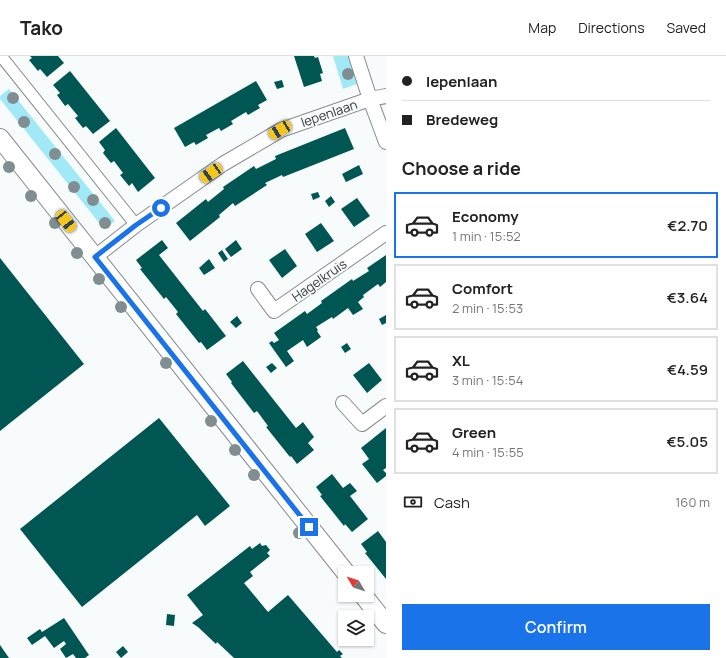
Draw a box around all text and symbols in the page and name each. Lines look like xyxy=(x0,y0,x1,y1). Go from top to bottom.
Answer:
text: Tako xyxy=(20,15,63,41)
text: Map xyxy=(528,18,556,37)
text: Directions xyxy=(578,18,645,37)
text: Saved xyxy=(667,18,706,37)
text: Iepenlaan xyxy=(426,71,497,92)
street label: Iepenlaan xyxy=(298,95,360,131)
text: Bredeweg xyxy=(426,109,498,130)
car xyxy=(267,119,293,141)
text: Choose a ride xyxy=(402,156,521,180)
car xyxy=(198,161,224,185)
route start xyxy=(152,199,170,217)
text: Economy xyxy=(452,206,519,227)
icon: car xyxy=(404,207,440,243)
car xyxy=(54,208,78,234)
text: €2.70 xyxy=(667,215,708,236)
text: 1 min · 15:52 xyxy=(452,227,521,245)
street label: Hagelkruis xyxy=(288,254,350,305)
text: Comfort xyxy=(452,278,513,299)
icon: car xyxy=(404,279,440,315)
text: €3.64 xyxy=(667,287,708,308)
text: 2 min · 15:53 xyxy=(452,299,523,317)
text: XL xyxy=(452,350,470,371)
icon: car xyxy=(404,351,440,387)
text: €4.59 xyxy=(667,359,708,380)
text: 3 min · 15:54 xyxy=(452,371,523,389)
text: Green xyxy=(452,422,496,443)
icon: car xyxy=(404,423,440,459)
text: €5.05 xyxy=(666,431,708,452)
text: 4 min · 15:55 xyxy=(452,443,524,461)
icon: cash xyxy=(402,491,424,513)
text: Cash xyxy=(434,492,470,513)
text: 160 m xyxy=(675,493,710,511)
route end xyxy=(300,518,318,536)
north arrow xyxy=(338,566,374,602)
map controls xyxy=(338,566,374,646)
button: Confirm xyxy=(402,604,710,650)
button: layers xyxy=(338,610,374,646)

